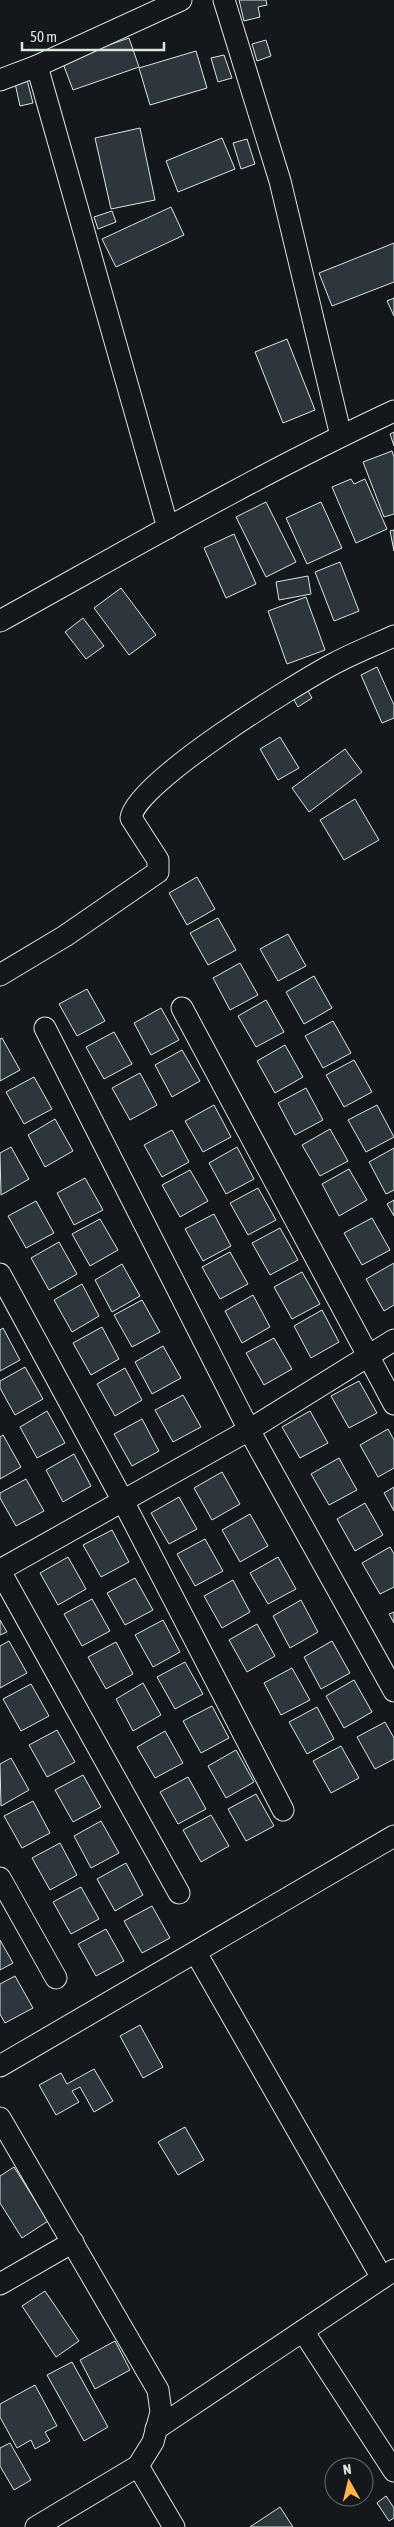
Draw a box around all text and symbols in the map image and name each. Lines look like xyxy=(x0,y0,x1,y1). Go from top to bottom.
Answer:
scale bar xyxy=(22,20,165,52)
text: 50 m xyxy=(30,28,57,45)
north arrow xyxy=(324,2457,374,2507)
text: N xyxy=(342,2461,352,2478)

